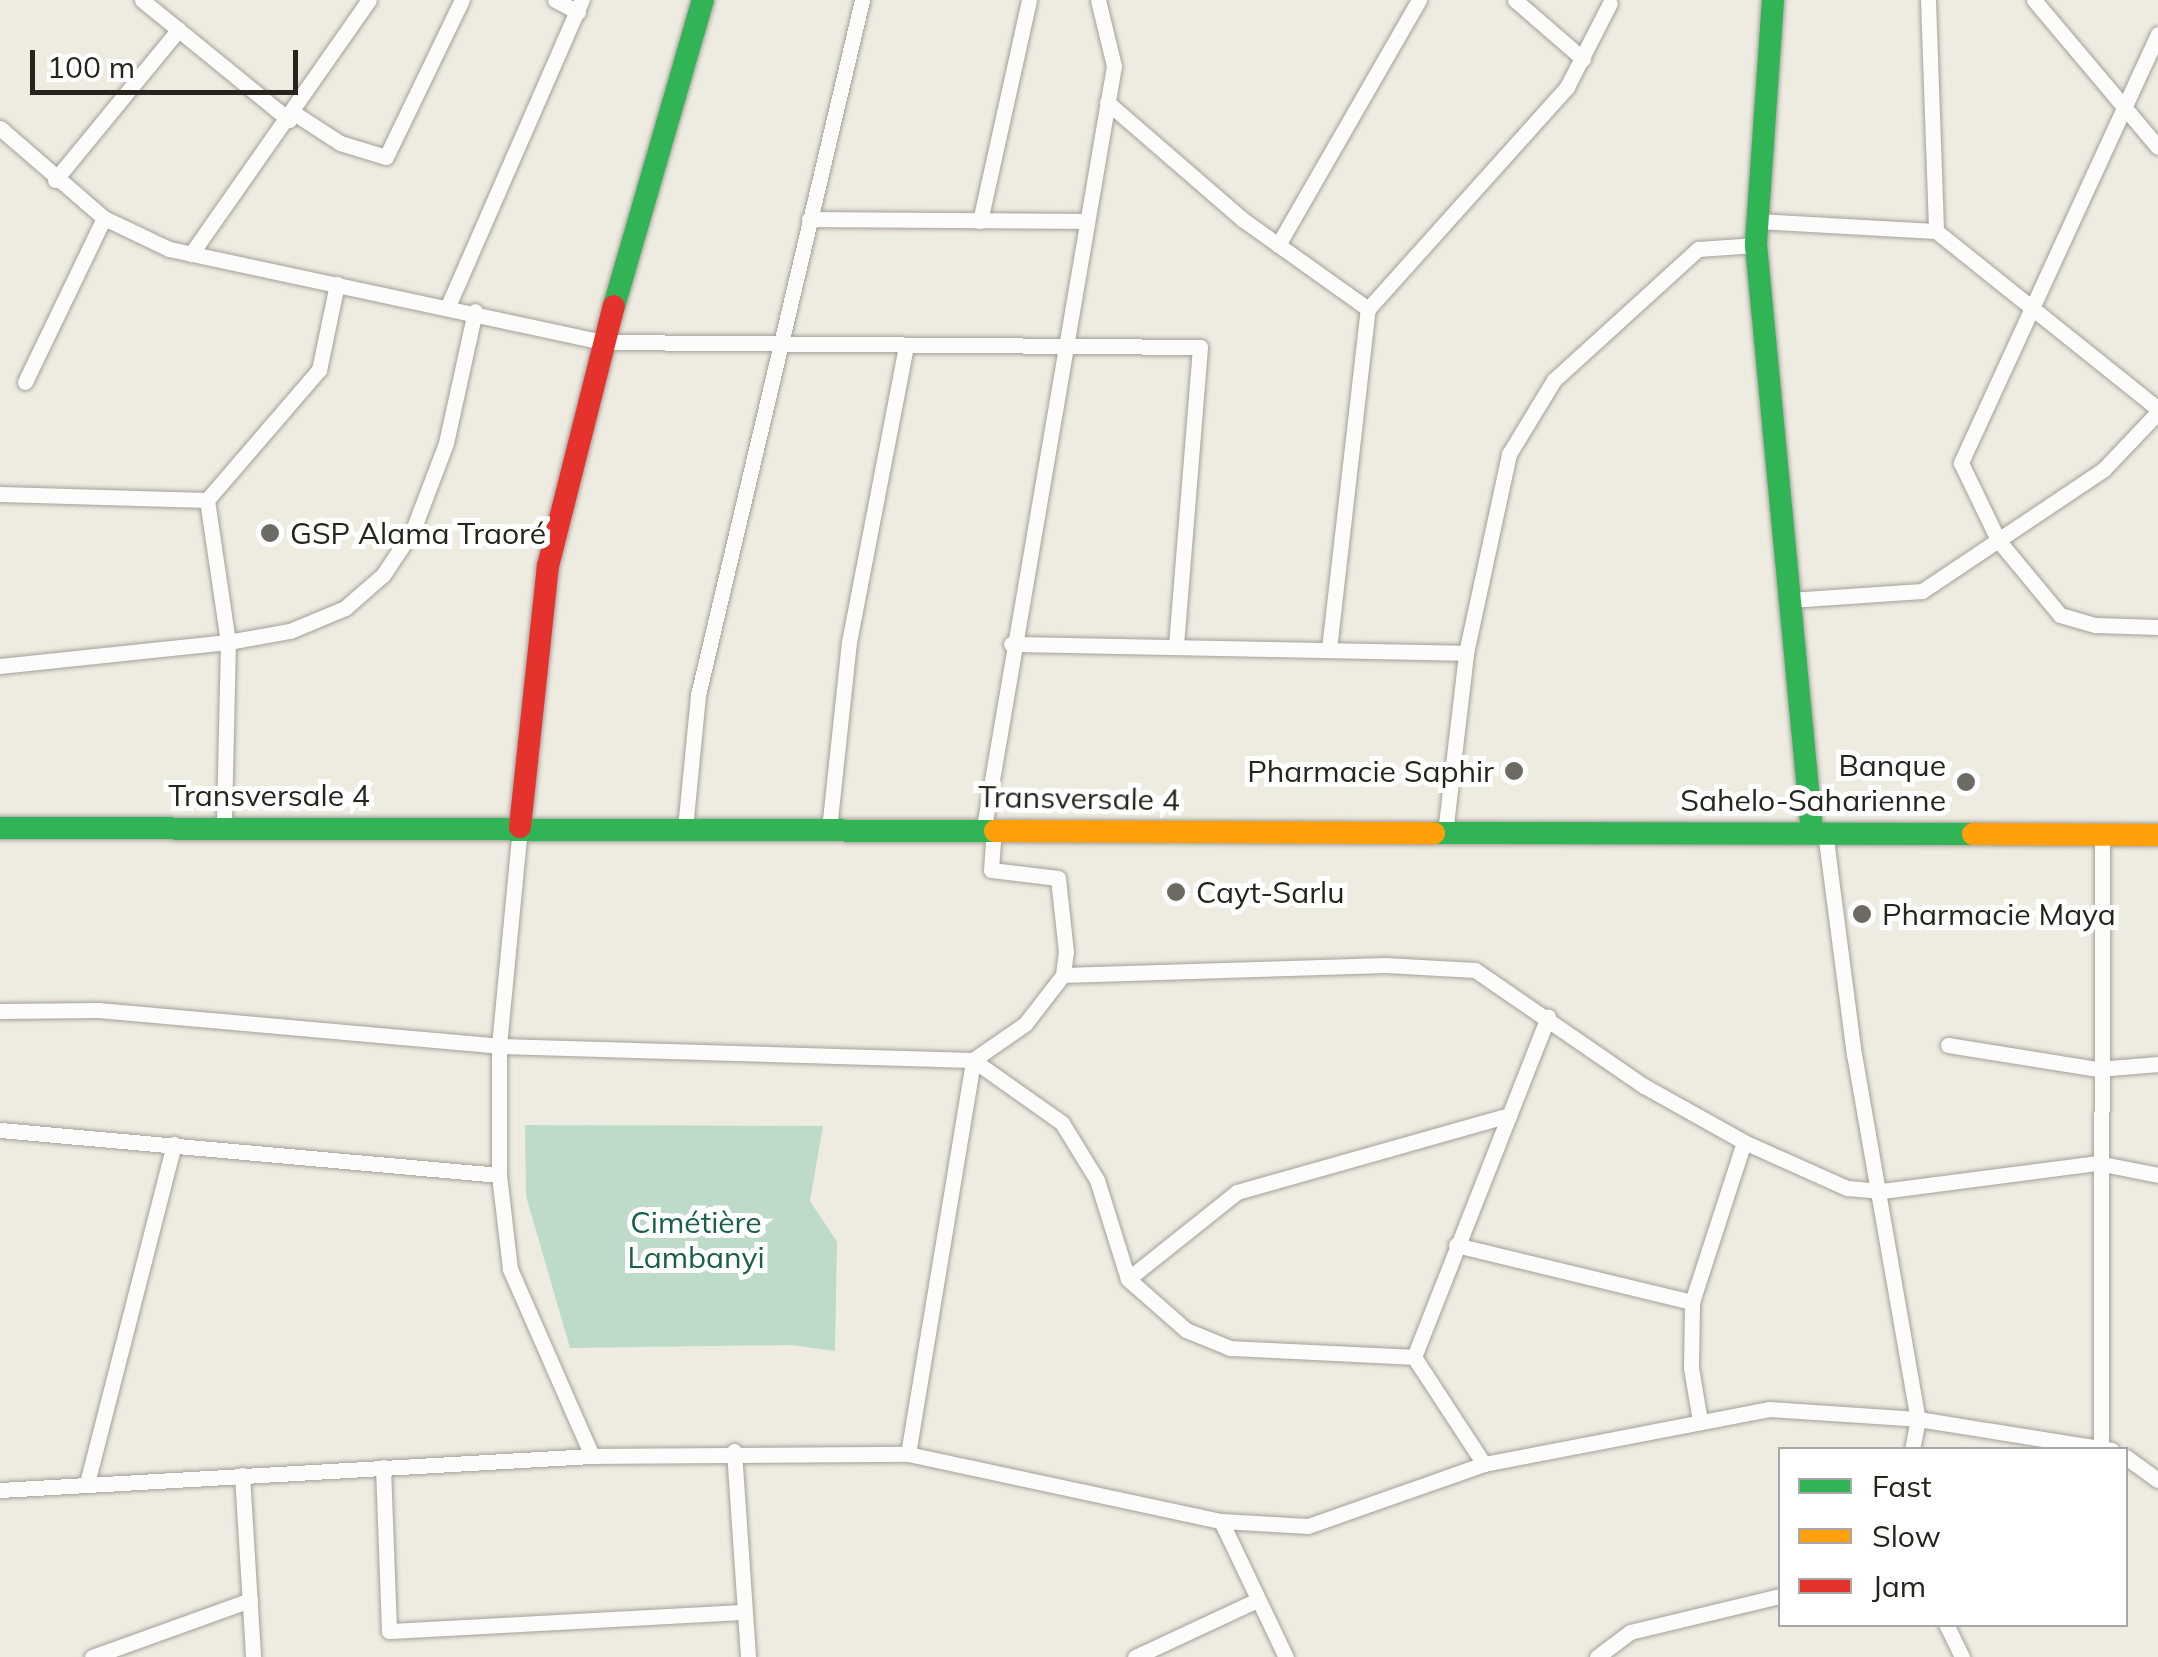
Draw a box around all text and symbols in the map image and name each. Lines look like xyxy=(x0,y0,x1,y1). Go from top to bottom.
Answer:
scale bar xyxy=(35,30,302,92)
text: 100 m xyxy=(47,48,135,86)
place label: GSP Alama Traoré xyxy=(290,515,546,551)
marker: GSP Alama Traoré xyxy=(259,522,281,544)
place label: Banque Sahelo-Saharienne xyxy=(1680,747,1946,818)
place label: Pharmacie Saphir xyxy=(1247,753,1494,789)
marker: Pharmacie Saphir xyxy=(1503,760,1525,782)
marker: Banque Sahelo-Saharienne xyxy=(1955,771,1977,793)
street label: Transversale 4 xyxy=(168,777,370,813)
street label: Transversale 4 xyxy=(978,778,1180,818)
place label: Cayt-Sarlu xyxy=(1196,874,1345,910)
marker: Cayt-Sarlu xyxy=(1165,881,1187,903)
place label: Pharmacie Maya xyxy=(1882,896,2116,932)
marker: Pharmacie Maya xyxy=(1851,903,1873,925)
park label: Cimétière Lambanyi xyxy=(627,1204,765,1274)
legend xyxy=(1778,1447,2128,1627)
text: Fast xyxy=(1872,1467,1932,1505)
text: Slow xyxy=(1872,1517,1941,1555)
text: Jam xyxy=(1872,1567,1926,1605)

